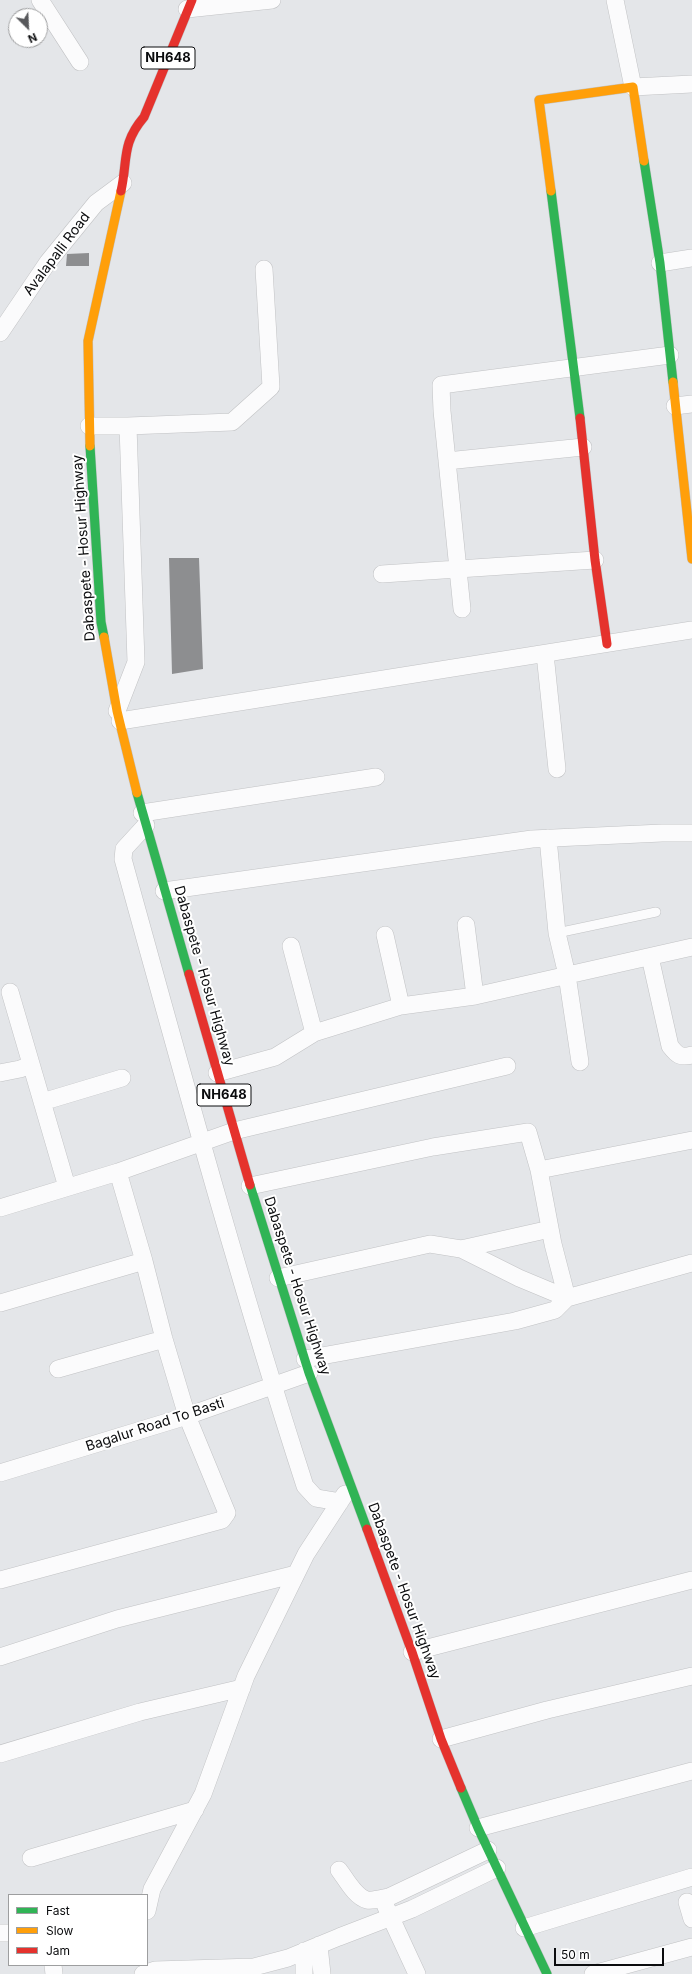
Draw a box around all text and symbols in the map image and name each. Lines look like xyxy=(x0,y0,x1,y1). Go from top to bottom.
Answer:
north arrow xyxy=(8,8,48,48)
text: N xyxy=(26,30,39,46)
road number: NH648 xyxy=(141,47,195,69)
street label: Avalapalli Road xyxy=(20,209,94,299)
street label: Dabaspete - Hosur Highway xyxy=(69,454,99,642)
street label: Dabaspete - Hosur Highway xyxy=(170,884,238,1068)
road number: NH648 xyxy=(197,1084,251,1106)
street label: Dabaspete - Hosur Highway xyxy=(260,1195,334,1377)
street label: Bagalur Road To Basti xyxy=(84,1395,226,1455)
street label: Dabaspete - Hosur Highway xyxy=(364,1500,444,1682)
legend xyxy=(8,1894,148,1966)
text: Fast xyxy=(46,1903,70,1918)
text: Slow xyxy=(46,1923,73,1938)
scale bar xyxy=(556,1940,666,1966)
text: Jam xyxy=(46,1943,70,1958)
text: 50 m xyxy=(561,1947,590,1962)

